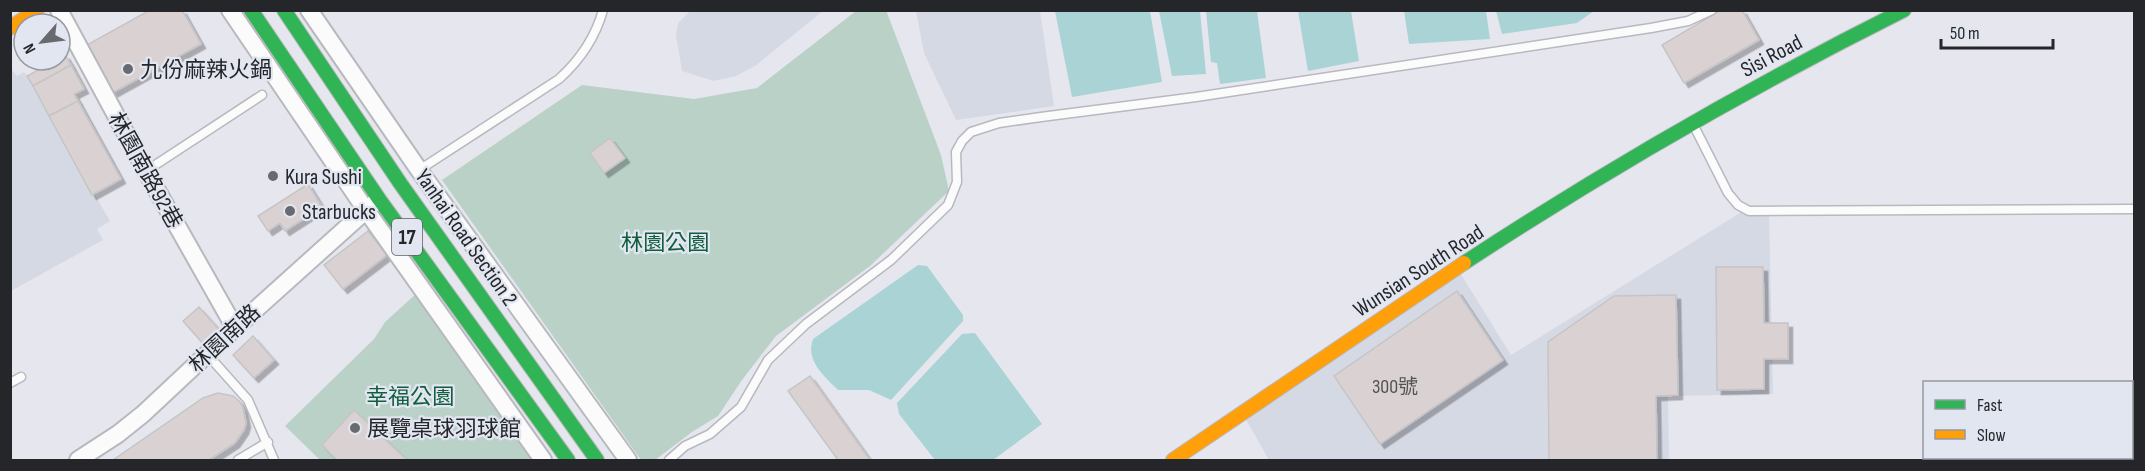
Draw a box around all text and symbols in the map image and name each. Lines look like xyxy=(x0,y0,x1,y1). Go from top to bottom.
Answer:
north arrow xyxy=(12,12,72,72)
scale bar xyxy=(1941,12,2054,50)
text: 50 m xyxy=(1950,23,1980,44)
street label: Sisi Road xyxy=(1736,29,1807,84)
text: N xyxy=(20,40,40,57)
place label: 九份麻辣火鍋 xyxy=(140,57,272,84)
marker: 九份麻辣火鍋 xyxy=(121,62,135,76)
street label: 林園南路92巷 xyxy=(102,108,188,234)
place label: Kura Sushi xyxy=(285,164,362,191)
street label: Yanhai Road Section 2 xyxy=(409,164,523,311)
marker: Kura Sushi xyxy=(266,169,280,183)
place label: Starbucks xyxy=(302,199,376,226)
marker: Starbucks xyxy=(283,204,297,218)
road number: 17 xyxy=(392,219,422,255)
street label: Wunsian South Road xyxy=(1349,219,1489,323)
park label: 林園公園 xyxy=(621,230,709,257)
street label: 林園南路 xyxy=(184,299,266,379)
house number: 300號 xyxy=(1372,375,1418,399)
legend xyxy=(1923,381,2133,459)
park label: 幸福公園 xyxy=(366,384,454,411)
text: Fast xyxy=(1977,395,2003,416)
place label: 展覽桌球羽球館 xyxy=(367,416,521,443)
marker: 展覽桌球羽球館 xyxy=(348,421,362,435)
text: Slow xyxy=(1977,425,2006,446)

